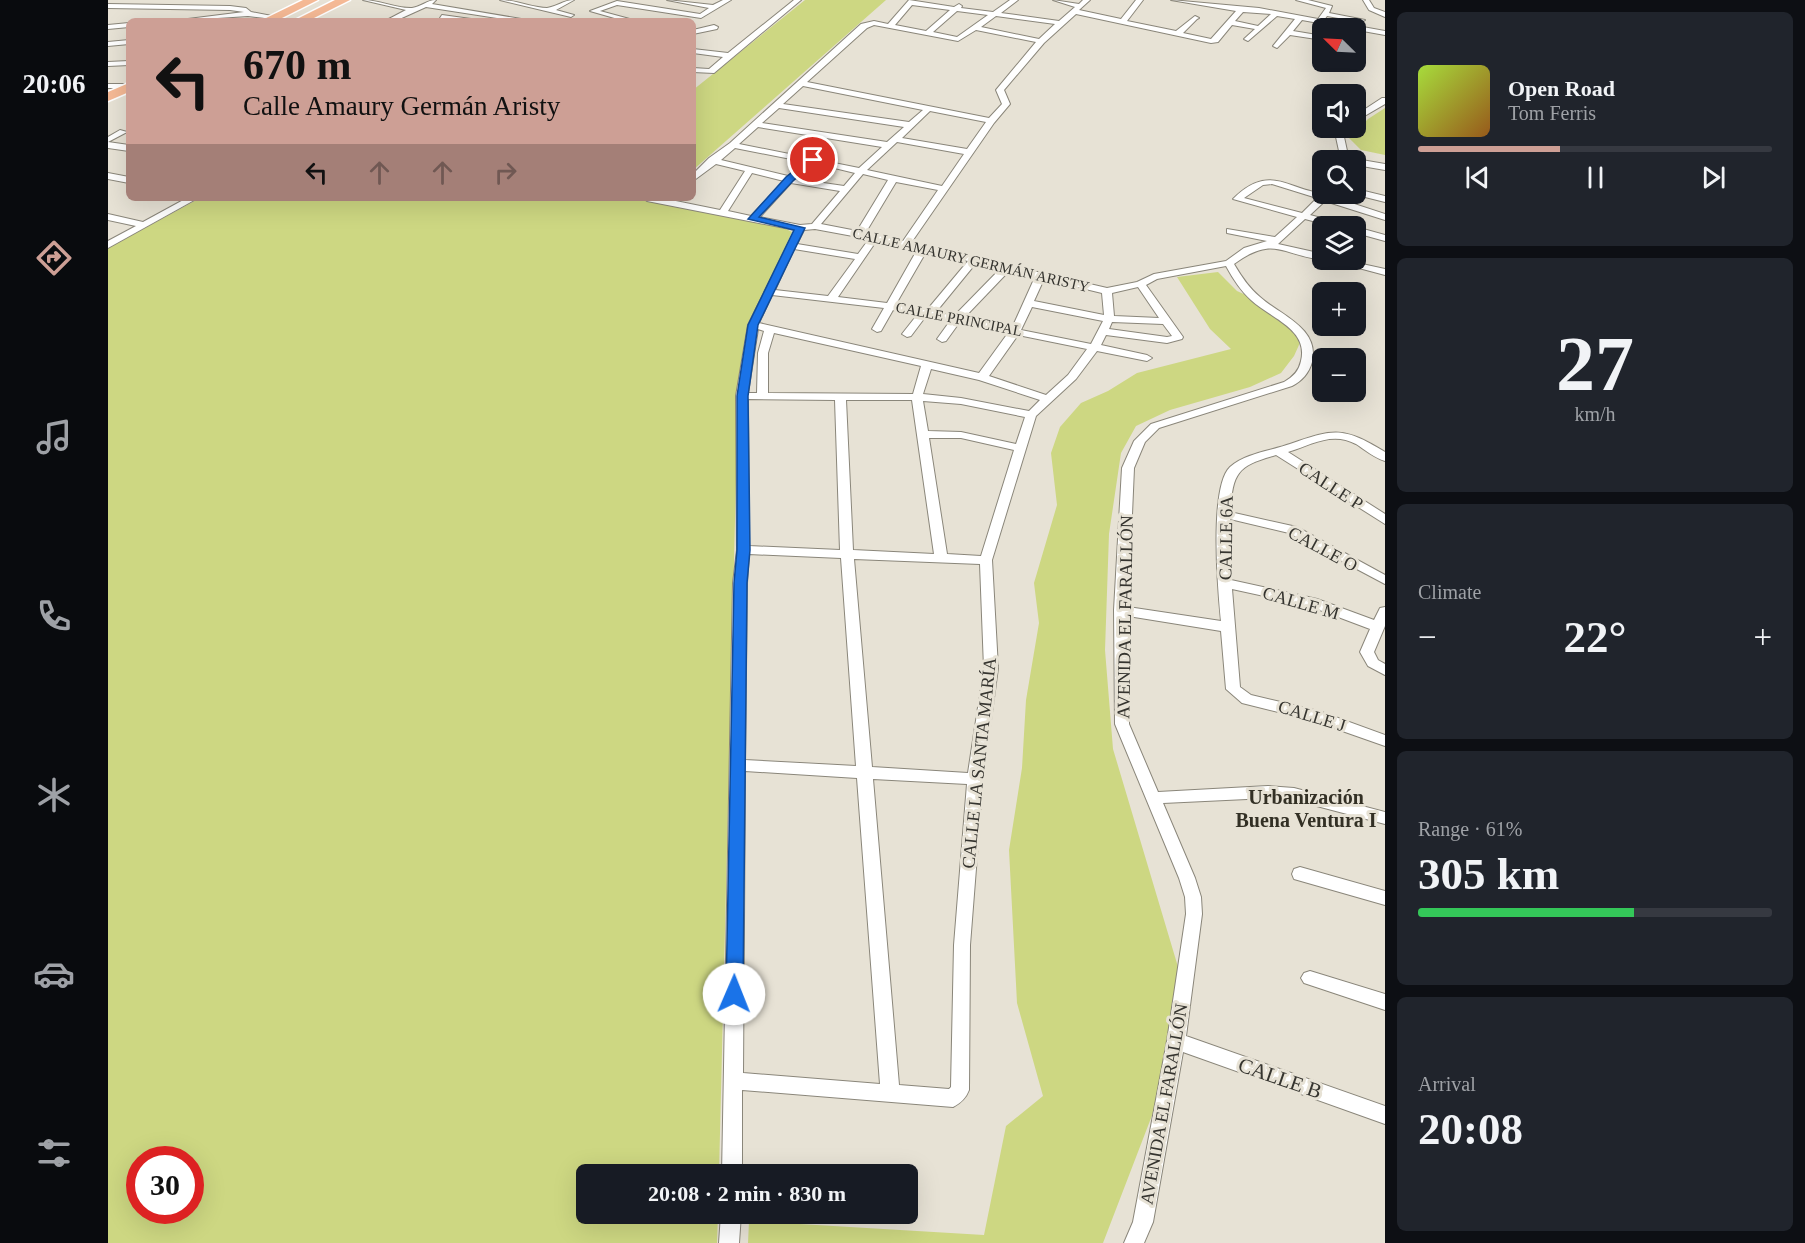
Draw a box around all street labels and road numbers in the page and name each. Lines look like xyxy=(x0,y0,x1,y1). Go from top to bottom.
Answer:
street label: CALLE AMAURY GERMÁN ARISTY xyxy=(851,225,1091,295)
street label: CALLE PRINCIPAL xyxy=(895,299,1023,339)
street label: CALLE P xyxy=(1295,458,1367,514)
street label: CALLE 6A xyxy=(1215,496,1237,580)
street label: AVENIDA EL FARALLÓN xyxy=(1112,515,1137,719)
street label: CALLE O xyxy=(1285,522,1361,576)
street label: CALLE M xyxy=(1261,583,1341,623)
street label: CALLE LA SANTA MARÍA xyxy=(957,656,1000,869)
street label: CALLE J xyxy=(1276,696,1348,736)
street label: AVENIDA EL FARALLÓN xyxy=(1135,1002,1192,1206)
street label: CALLE B xyxy=(1235,1053,1325,1103)

